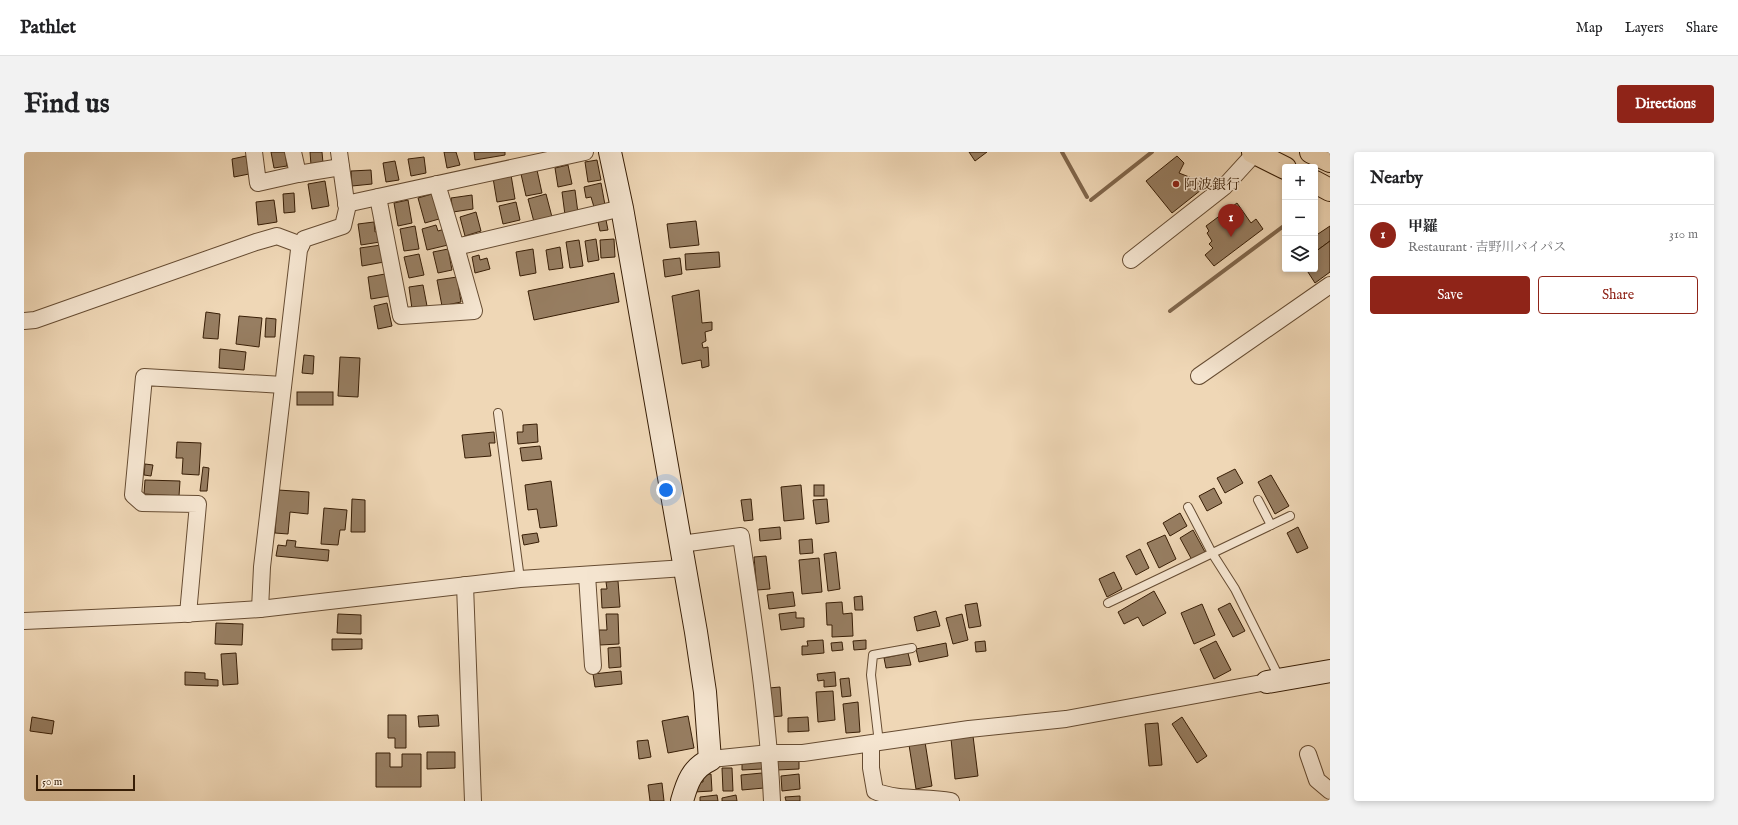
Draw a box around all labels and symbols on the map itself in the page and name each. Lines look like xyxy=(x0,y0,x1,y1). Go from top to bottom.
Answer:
place label: 阿波銀行 xyxy=(1184,176,1240,194)
marker: 阿波銀行 xyxy=(1171,179,1181,189)
pin: 1 xyxy=(1218,204,1244,237)
your location xyxy=(656,480,676,500)
scale bar xyxy=(36,773,135,792)

